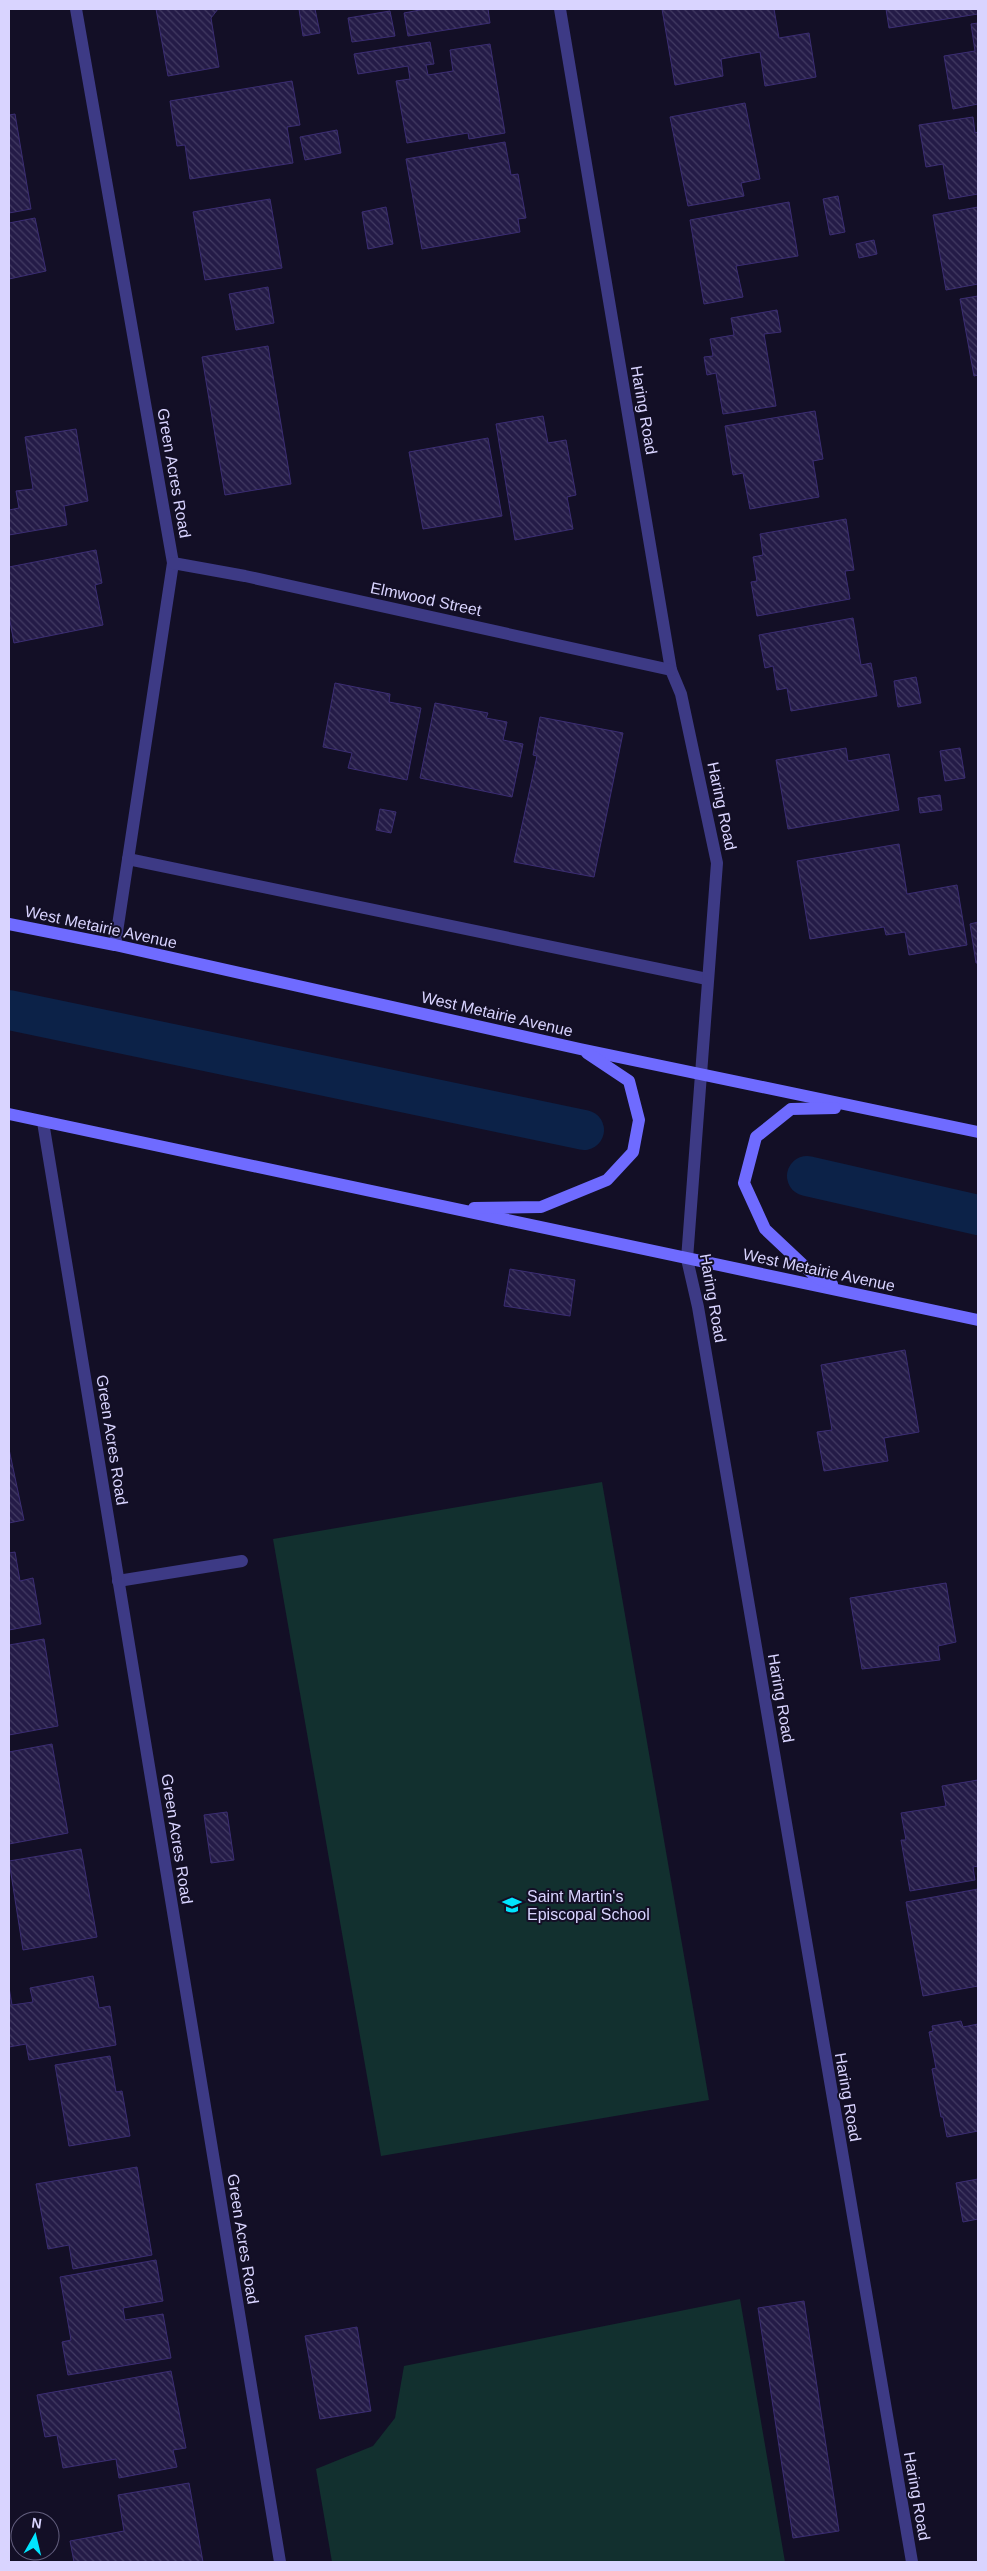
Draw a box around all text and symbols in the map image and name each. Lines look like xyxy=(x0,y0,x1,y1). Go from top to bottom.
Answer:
street label: Haring Road xyxy=(628,364,660,456)
street label: Green Acres Road xyxy=(154,407,194,539)
street label: Elmwood Street xyxy=(369,579,484,619)
street label: Haring Road xyxy=(704,760,740,852)
street label: West Metairie Avenue xyxy=(23,903,179,951)
street label: West Metairie Avenue xyxy=(420,988,575,1040)
street label: West Metairie Avenue xyxy=(741,1246,897,1294)
street label: Haring Road xyxy=(697,1252,729,1344)
street label: Green Acres Road xyxy=(93,1374,131,1506)
street label: Haring Road xyxy=(765,1652,797,1744)
street label: Green Acres Road xyxy=(158,1773,196,1905)
place label: Saint Martin's Episcopal School xyxy=(527,1888,650,1923)
school or university icon: Saint Martin's Episcopal School xyxy=(501,1894,523,1916)
street label: Haring Road xyxy=(832,2051,864,2143)
street label: Green Acres Road xyxy=(224,2173,262,2305)
street label: Haring Road xyxy=(901,2450,933,2542)
north arrow xyxy=(10,2511,60,2561)
text: N xyxy=(31,2514,43,2532)

